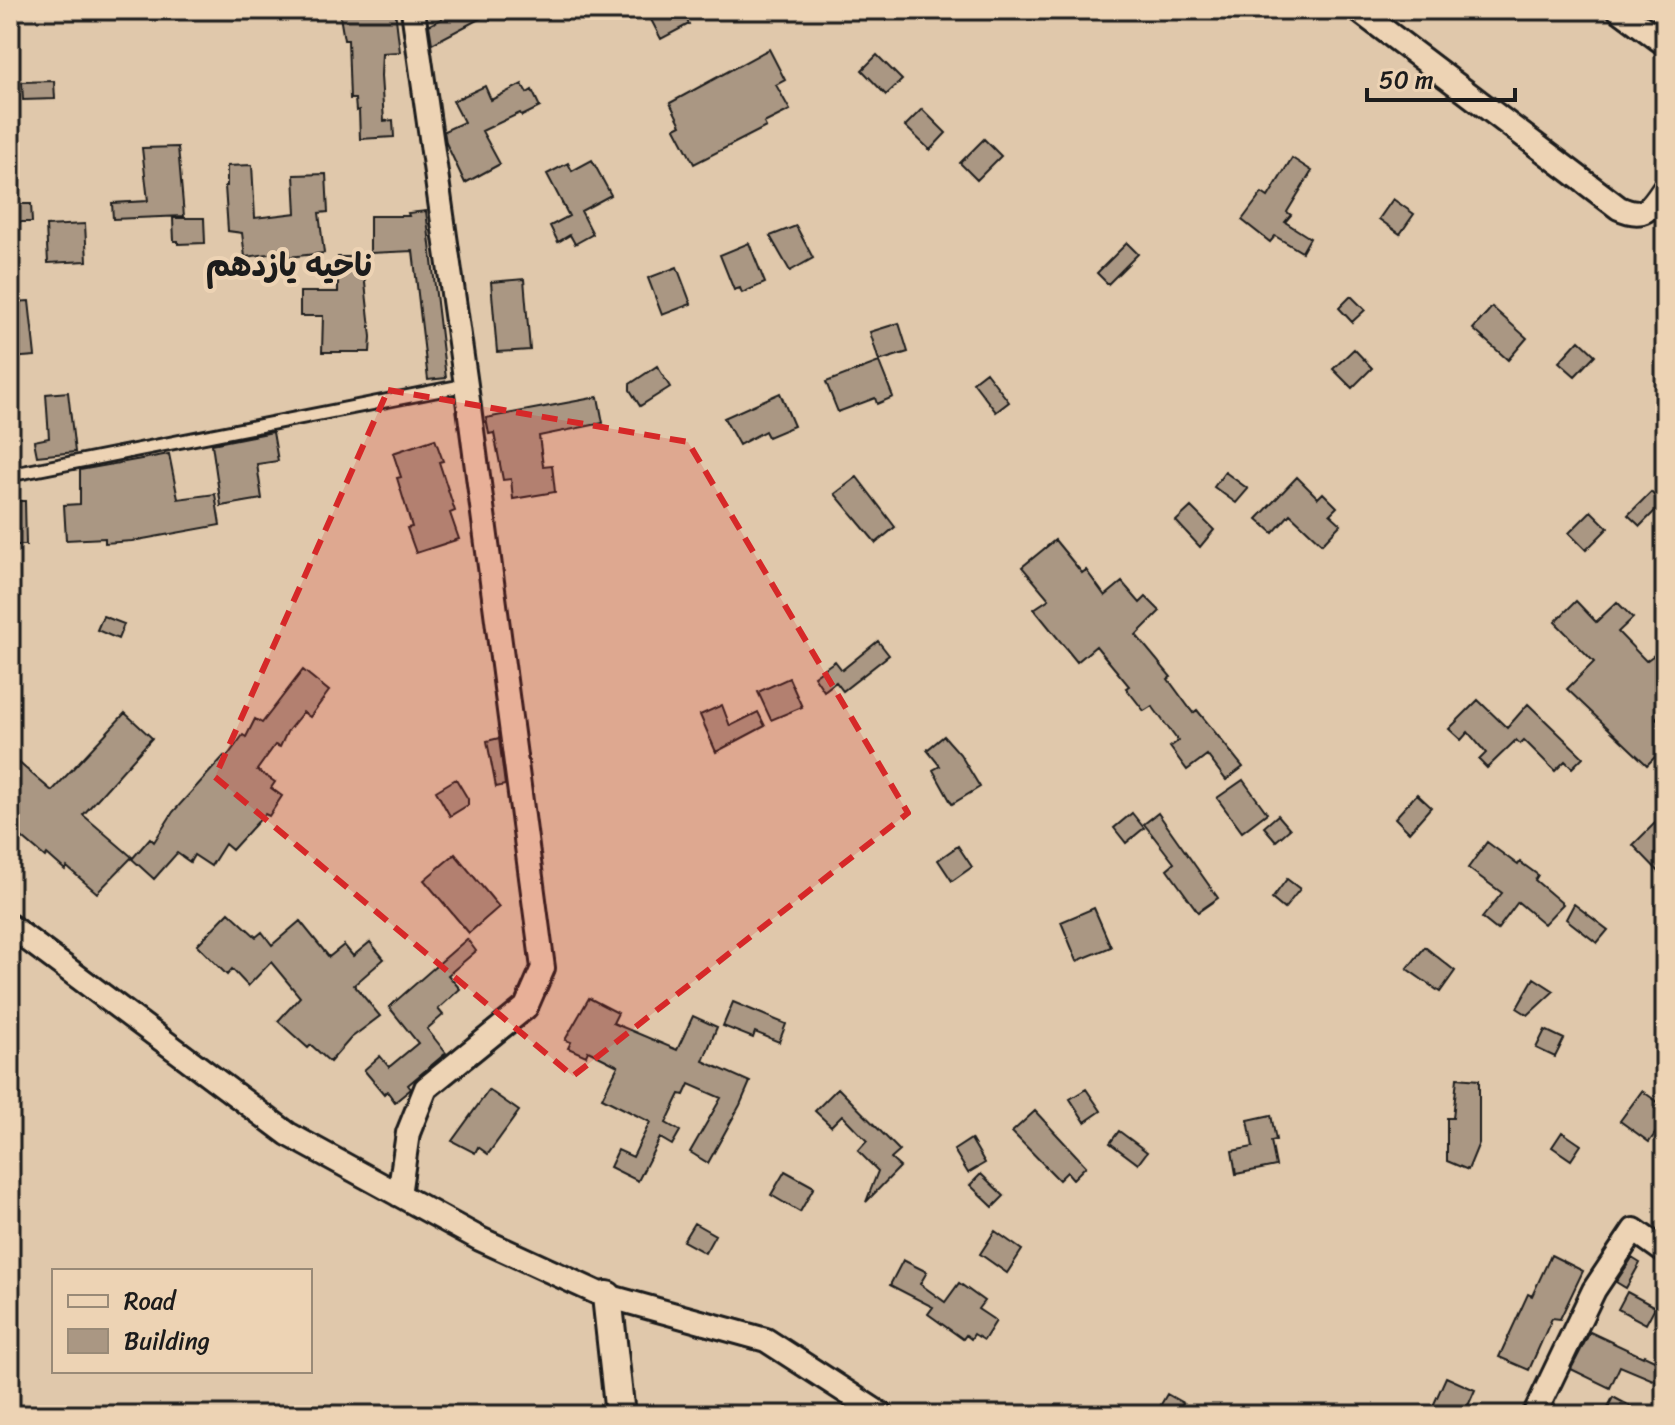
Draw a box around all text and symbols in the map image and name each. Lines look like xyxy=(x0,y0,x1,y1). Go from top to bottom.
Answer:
scale bar xyxy=(1367,52,1515,102)
text: 50 m xyxy=(1379,59,1434,101)
district label: ناحیه یازدهم xyxy=(206,237,372,294)
legend xyxy=(52,1269,312,1373)
text: Road xyxy=(124,1280,178,1322)
text: Building xyxy=(124,1320,210,1362)

